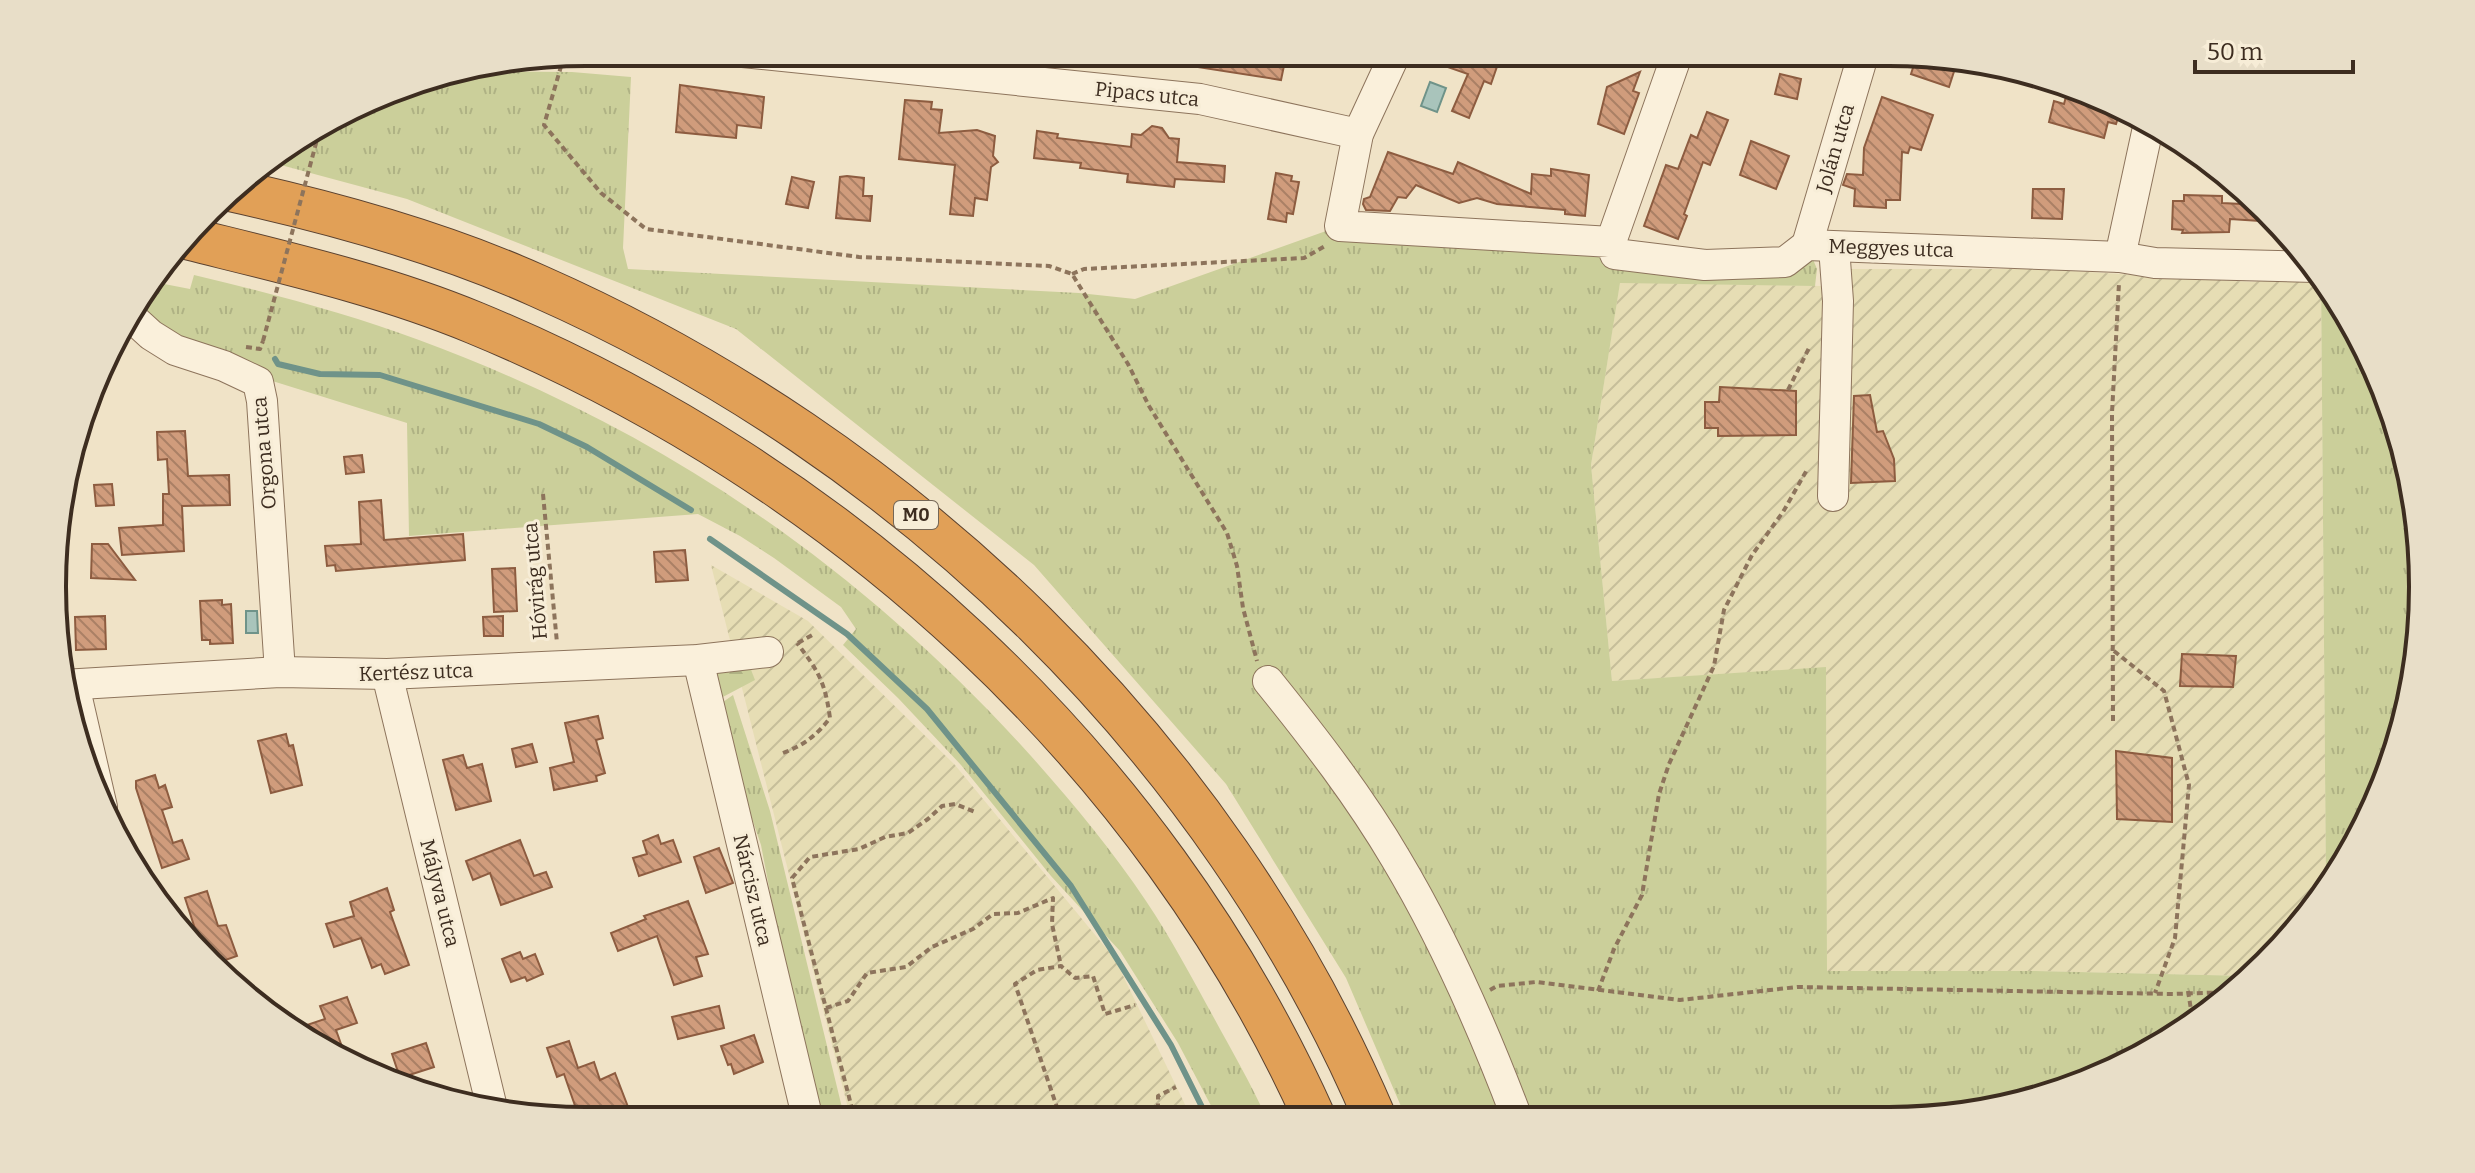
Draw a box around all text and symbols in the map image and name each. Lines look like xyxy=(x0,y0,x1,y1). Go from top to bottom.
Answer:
scale bar xyxy=(2195,24,2353,74)
text: 50 m xyxy=(2207,38,2263,66)
street label: Pipacs utca xyxy=(1094,77,1200,111)
street label: Jolán utca xyxy=(1811,101,1859,196)
street label: Meggyes utca xyxy=(1828,234,1954,262)
street label: Orgona utca xyxy=(247,396,281,510)
road number: M0 xyxy=(894,501,938,529)
street label: Hóvirág utca xyxy=(518,521,552,641)
street label: Kertész utca xyxy=(358,658,474,686)
street label: Nárcisz utca xyxy=(728,832,778,948)
street label: Mályva utca xyxy=(415,837,465,949)

